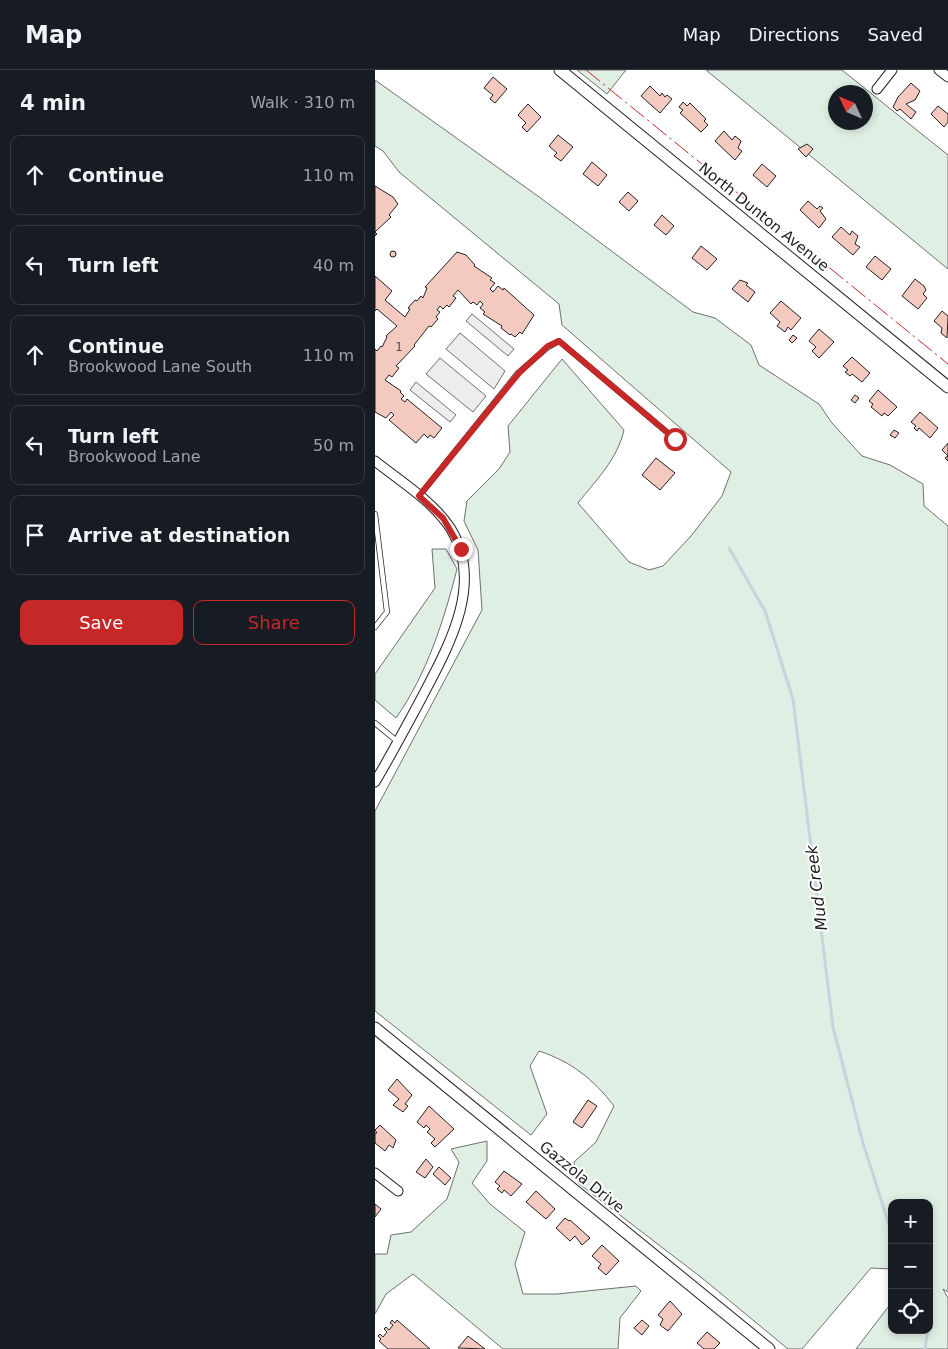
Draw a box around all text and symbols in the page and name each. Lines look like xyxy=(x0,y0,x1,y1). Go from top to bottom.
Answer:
text: Map xyxy=(25,21,82,49)
text: Map xyxy=(683,24,721,45)
text: Directions xyxy=(749,24,839,45)
text: Saved xyxy=(867,24,923,45)
north arrow xyxy=(828,85,873,130)
text: 4 min xyxy=(20,91,86,115)
text: Walk · 310 m xyxy=(250,93,355,112)
street label: North Dunton Avenue xyxy=(695,159,833,275)
icon: ahead xyxy=(21,161,49,189)
text: Continue xyxy=(68,164,164,186)
text: 110 m xyxy=(303,166,354,185)
icon: left xyxy=(21,251,49,279)
text: Turn left xyxy=(68,254,159,276)
text: 40 m xyxy=(313,256,354,275)
text: Continue xyxy=(68,335,164,357)
house number: 1 xyxy=(395,340,403,354)
icon: ahead xyxy=(21,341,49,369)
text: 110 m xyxy=(303,346,354,365)
text: Brookwood Lane South xyxy=(68,357,252,376)
text: Turn left xyxy=(68,425,159,447)
route start xyxy=(664,428,687,451)
icon: left xyxy=(21,431,49,459)
text: 50 m xyxy=(313,436,354,455)
text: Brookwood Lane xyxy=(68,447,201,466)
icon: arrive xyxy=(21,521,49,549)
text: Arrive at destination xyxy=(68,524,290,546)
route end xyxy=(450,538,473,561)
button: Save xyxy=(20,600,183,645)
button: Share xyxy=(193,600,355,645)
water label: Mud Creek xyxy=(802,843,831,932)
street label: Gazzola Drive xyxy=(536,1137,628,1217)
map controls xyxy=(888,1199,933,1334)
button: + xyxy=(888,1199,933,1244)
button: − xyxy=(888,1244,933,1289)
button: locate xyxy=(888,1289,933,1334)

